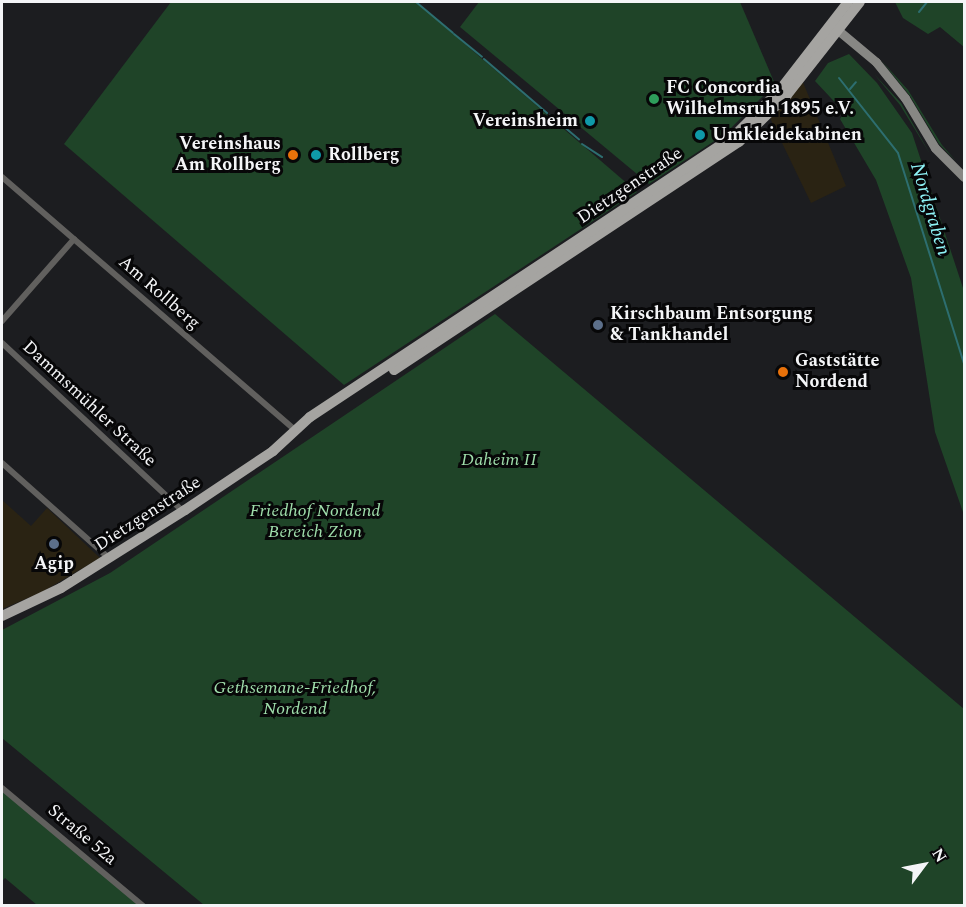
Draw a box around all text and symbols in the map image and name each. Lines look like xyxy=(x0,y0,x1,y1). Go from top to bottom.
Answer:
place label: FC Concordia Wilhelmsruh 1895 e.V. xyxy=(666,78,854,121)
marker: FC Concordia Wilhelmsruh 1895 e.V. xyxy=(647,92,661,106)
place label: Vereinsheim xyxy=(473,110,578,132)
marker: Vereinsheim xyxy=(583,114,597,128)
place label: Umkleidekabinen xyxy=(712,124,862,146)
marker: Umkleidekabinen xyxy=(693,128,707,142)
place label: Vereinshaus Am Rollberg xyxy=(175,134,281,176)
street label: Dietzgenstraße xyxy=(573,143,687,229)
place label: Rollberg xyxy=(328,144,400,166)
marker: Vereinshaus Am Rollberg xyxy=(286,148,300,162)
marker: Rollberg xyxy=(309,148,323,162)
water label: Nordgraben xyxy=(904,160,956,258)
street label: Am Rollberg xyxy=(114,252,204,334)
place label: Kirschbaum Entsorgung & Tankhandel xyxy=(610,304,813,346)
marker: Kirschbaum Entsorgung & Tankhandel xyxy=(591,318,605,332)
street label: Dammsmühler Straße xyxy=(18,336,160,472)
place label: Gaststätte Nordend xyxy=(795,351,879,394)
marker: Gaststätte Nordend xyxy=(776,365,790,379)
park label: Daheim II xyxy=(461,449,537,471)
street label: Dietzgenstraße xyxy=(91,472,205,556)
park label: Friedhof Nordend Bereich Zion xyxy=(249,501,381,544)
marker: Agip xyxy=(47,537,61,551)
place label: Agip xyxy=(34,553,74,575)
park label: Gethsemane-Friedhof, Nordend xyxy=(214,678,376,720)
street label: Straße 52a xyxy=(43,800,121,870)
north arrow xyxy=(894,835,954,895)
text: N xyxy=(926,844,953,867)

